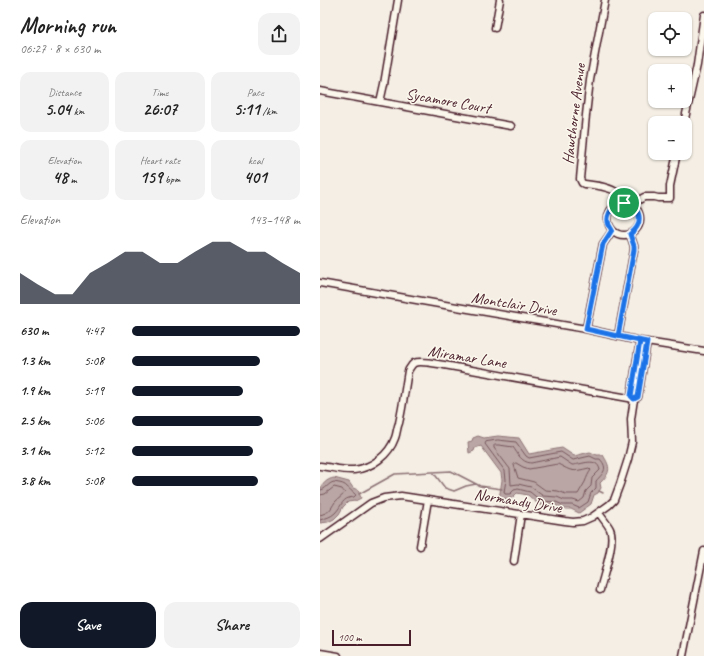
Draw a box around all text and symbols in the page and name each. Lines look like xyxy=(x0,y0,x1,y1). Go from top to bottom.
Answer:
text: Morning run xyxy=(20,12,116,40)
map controls xyxy=(648,12,692,160)
button: locate xyxy=(648,12,692,56)
button: share xyxy=(258,13,300,55)
text: 06:27 · 8 × 630 m xyxy=(20,41,101,57)
street label: Hawthorne Avenue xyxy=(558,61,590,165)
button: + xyxy=(648,64,692,108)
street label: Sycamore Court xyxy=(404,84,494,119)
text: Distance xyxy=(48,85,81,99)
text: Time xyxy=(152,85,168,99)
text: Pace xyxy=(247,85,264,99)
text: 5.04 xyxy=(45,99,71,120)
text: 26:07 xyxy=(143,99,177,120)
text: 5:11 xyxy=(234,99,260,120)
text: km xyxy=(71,104,84,118)
text: /km xyxy=(260,104,277,118)
button: − xyxy=(648,116,692,160)
text: Elevation xyxy=(48,153,82,167)
text: Heart rate xyxy=(140,153,180,167)
text: kcal xyxy=(248,153,263,167)
text: 48 xyxy=(53,167,68,188)
text: 159 xyxy=(140,167,162,188)
text: 401 xyxy=(244,167,267,188)
text: m xyxy=(68,172,77,186)
text: bpm xyxy=(162,172,180,186)
pin xyxy=(607,186,641,220)
icon: arrive xyxy=(613,192,635,214)
text: Elevation xyxy=(20,212,60,228)
text: 143–148 m xyxy=(249,212,300,228)
street label: Montclair Drive xyxy=(470,287,560,321)
text: 630 m xyxy=(20,323,48,339)
text: 4:47 xyxy=(84,323,104,339)
street label: Miramar Lane xyxy=(426,341,509,373)
text: 1.3 km xyxy=(20,353,50,369)
text: 5:08 xyxy=(84,353,104,369)
text: 1.9 km xyxy=(20,383,50,399)
text: 5:19 xyxy=(84,383,104,399)
text: 2.5 km xyxy=(20,413,50,429)
text: 5:06 xyxy=(84,413,104,429)
text: 3.1 km xyxy=(20,443,50,459)
text: 5:12 xyxy=(84,443,104,459)
text: 3.8 km xyxy=(20,473,50,489)
text: 5:08 xyxy=(84,473,104,489)
street label: Normandy Drive xyxy=(473,484,565,518)
button: Save xyxy=(20,602,156,648)
button: Share xyxy=(164,602,300,648)
scale bar xyxy=(332,628,411,647)
text: 100 m xyxy=(338,630,362,644)

